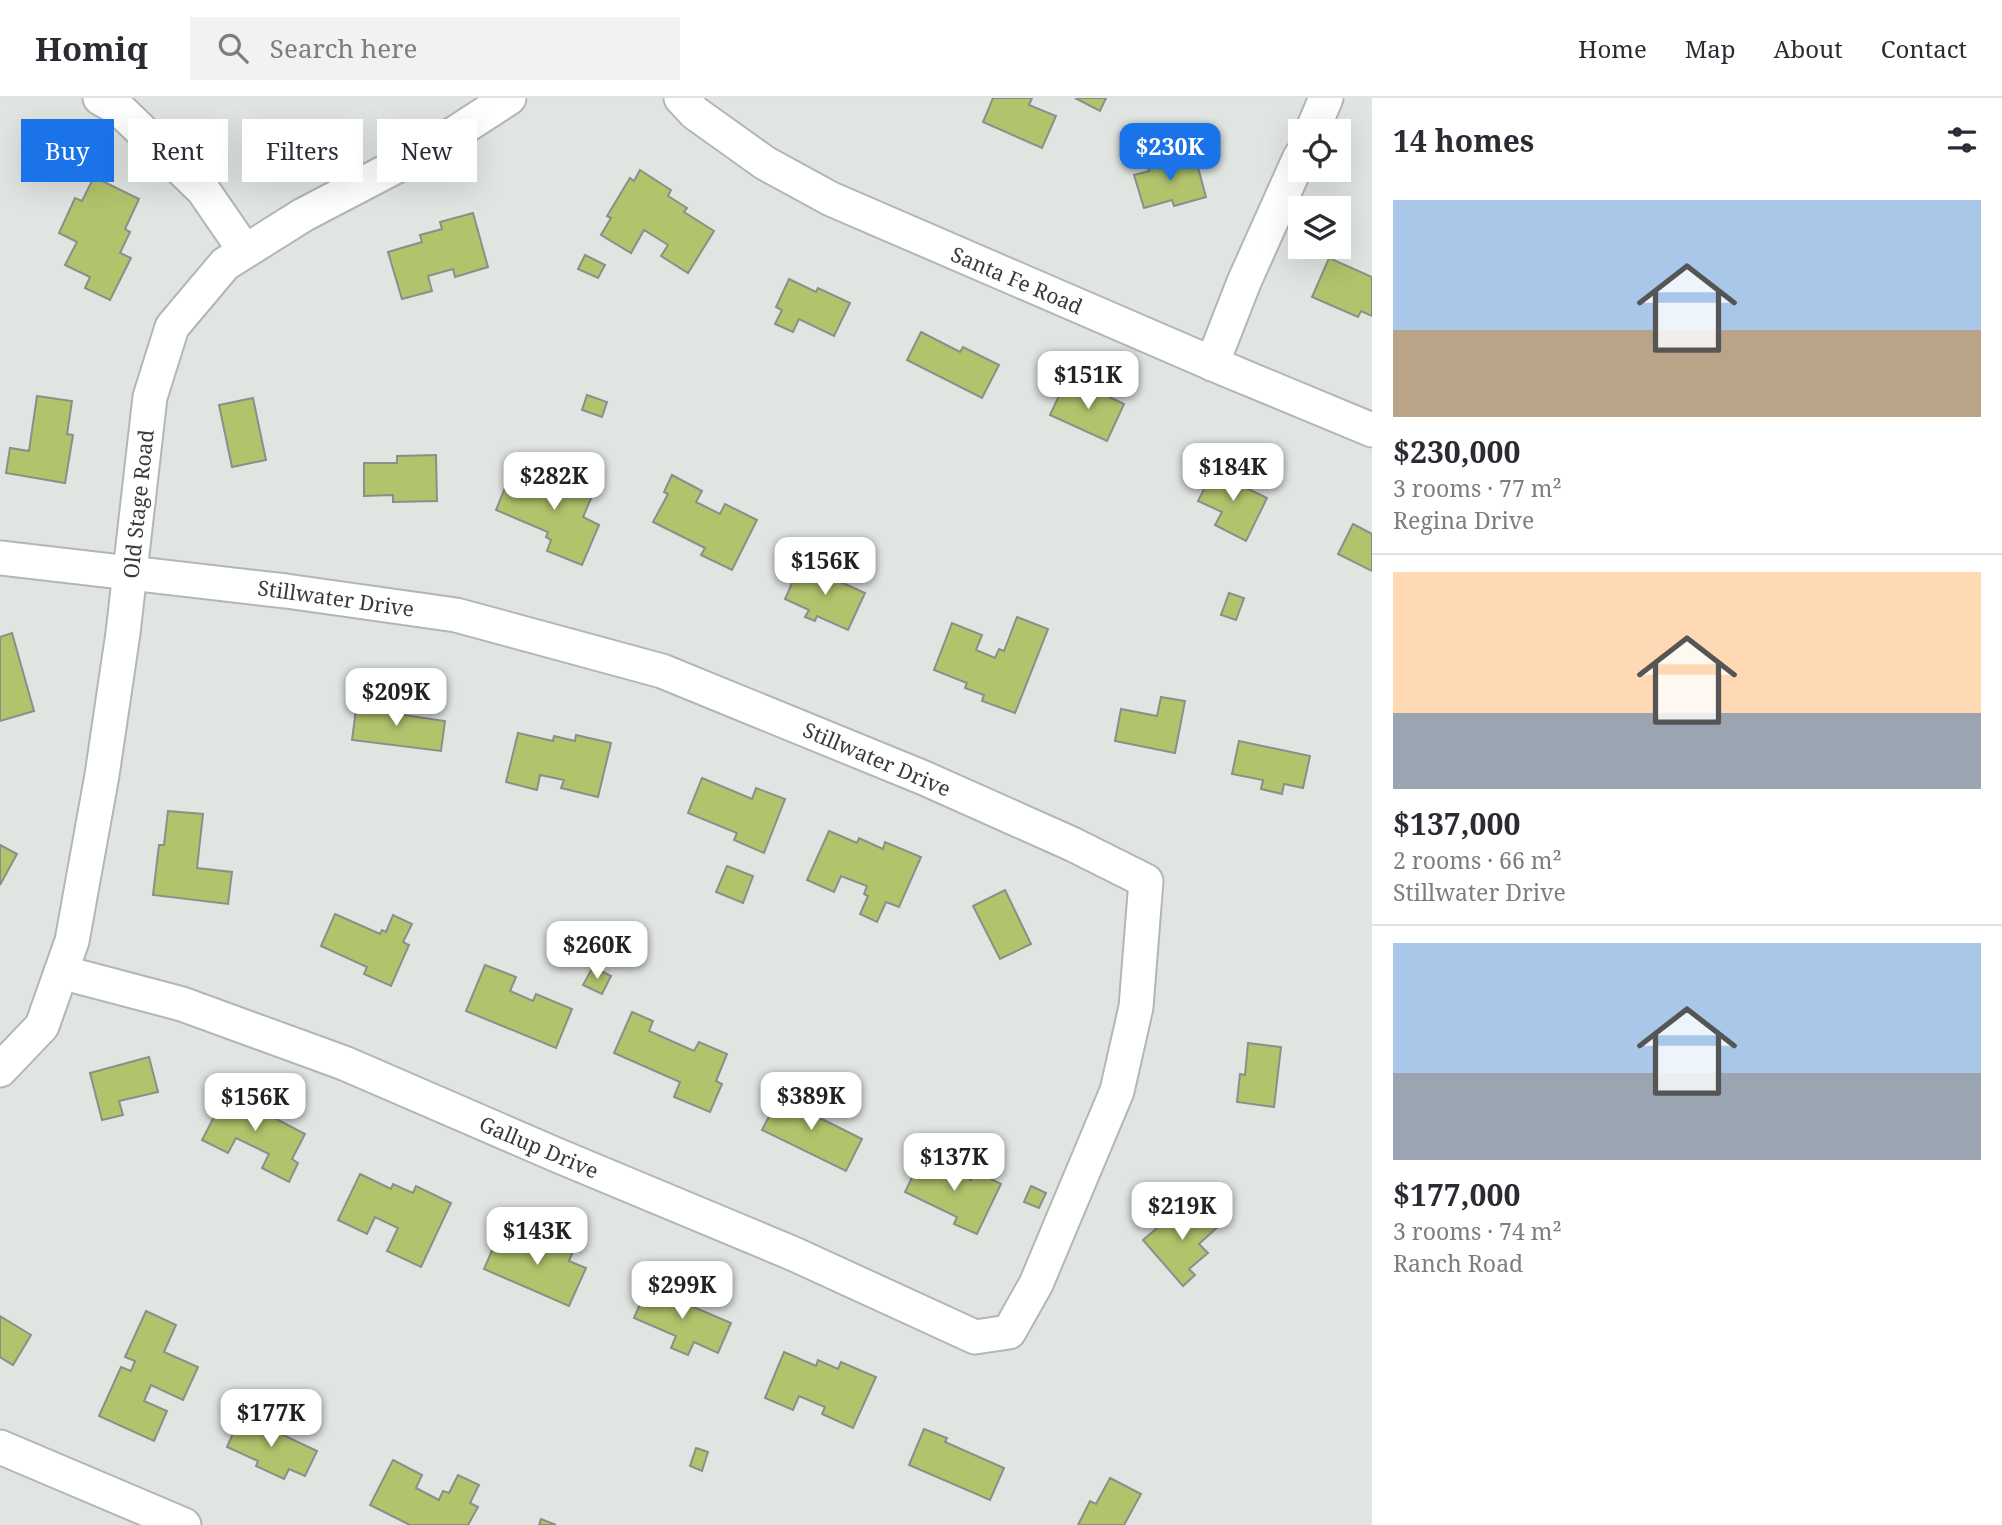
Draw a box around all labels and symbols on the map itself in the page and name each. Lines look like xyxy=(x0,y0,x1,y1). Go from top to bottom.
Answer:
pin: $230K xyxy=(1121,123,1219,183)
street label: Santa Fe Road xyxy=(947,240,1087,320)
pin: $151K xyxy=(1039,352,1137,411)
street label: Old Stage Road xyxy=(116,428,160,580)
pin: $184K xyxy=(1184,444,1282,503)
pin: $282K xyxy=(505,452,603,512)
pin: $156K xyxy=(776,538,874,597)
street label: Stillwater Drive xyxy=(256,573,416,623)
pin: $209K xyxy=(347,668,445,728)
street label: Stillwater Drive xyxy=(799,715,955,803)
pin: $260K xyxy=(548,922,646,981)
pin: $389K xyxy=(762,1072,860,1132)
pin: $156K xyxy=(206,1074,304,1133)
street label: Gallup Drive xyxy=(475,1109,603,1185)
pin: $137K xyxy=(905,1134,1003,1193)
pin: $219K xyxy=(1133,1182,1231,1242)
pin: $143K xyxy=(488,1208,586,1267)
pin: $299K xyxy=(633,1262,731,1321)
pin: $177K xyxy=(222,1390,320,1449)

